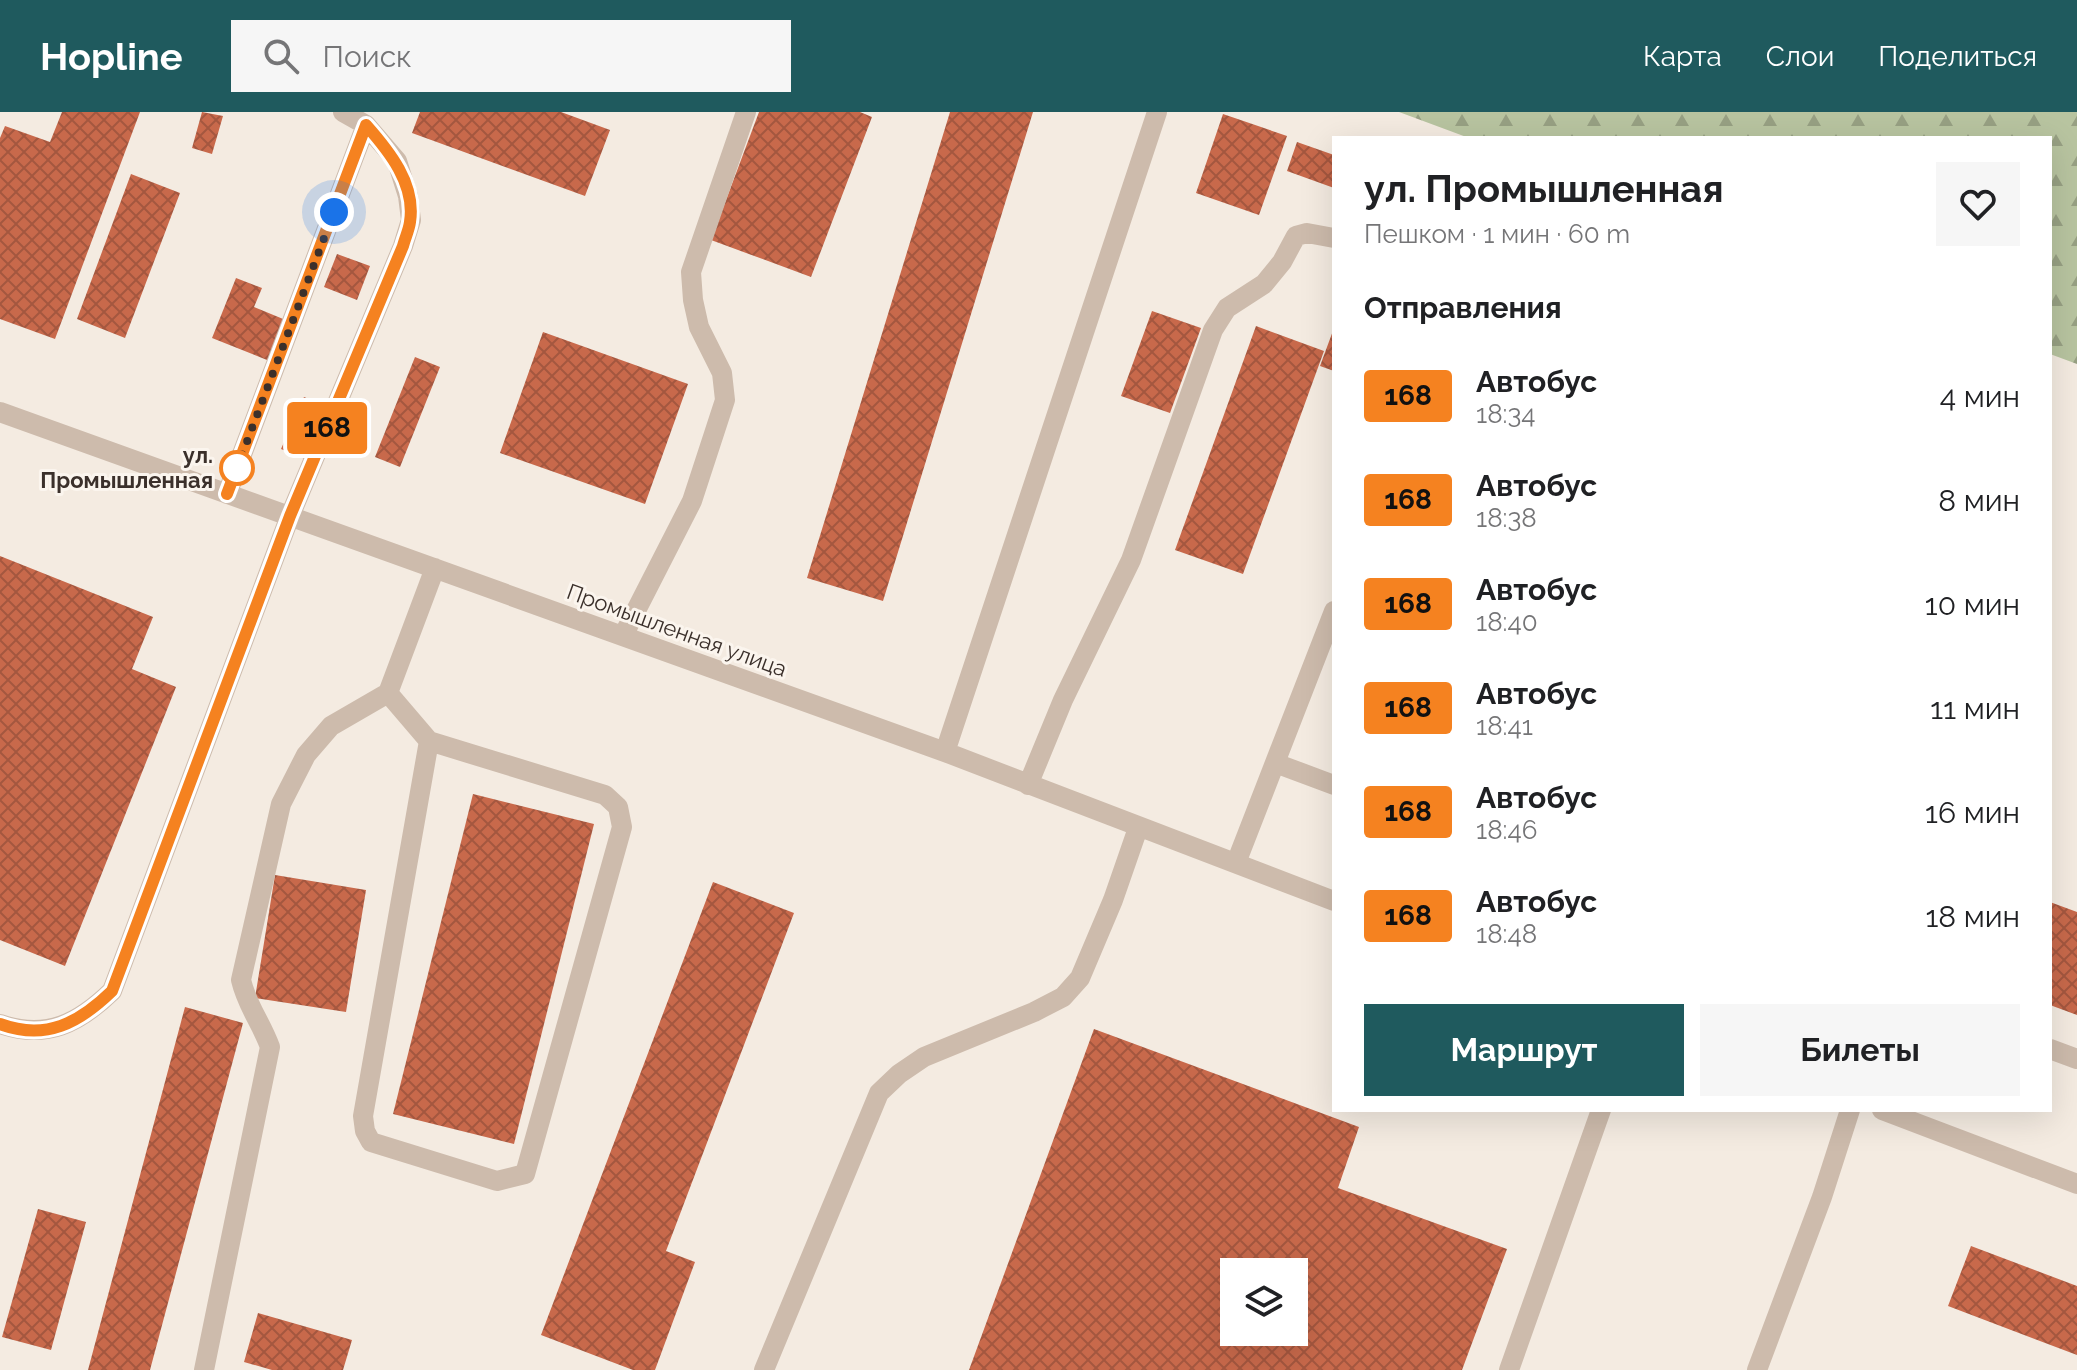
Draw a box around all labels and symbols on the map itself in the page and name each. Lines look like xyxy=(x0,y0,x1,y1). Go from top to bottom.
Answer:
your location xyxy=(314,192,354,232)
line badge: 168 xyxy=(281,402,373,454)
place label: ул. Промышленная xyxy=(40,442,213,493)
marker: ул. Промышленная xyxy=(220,451,254,485)
street label: Промышленная улица xyxy=(564,578,790,682)

